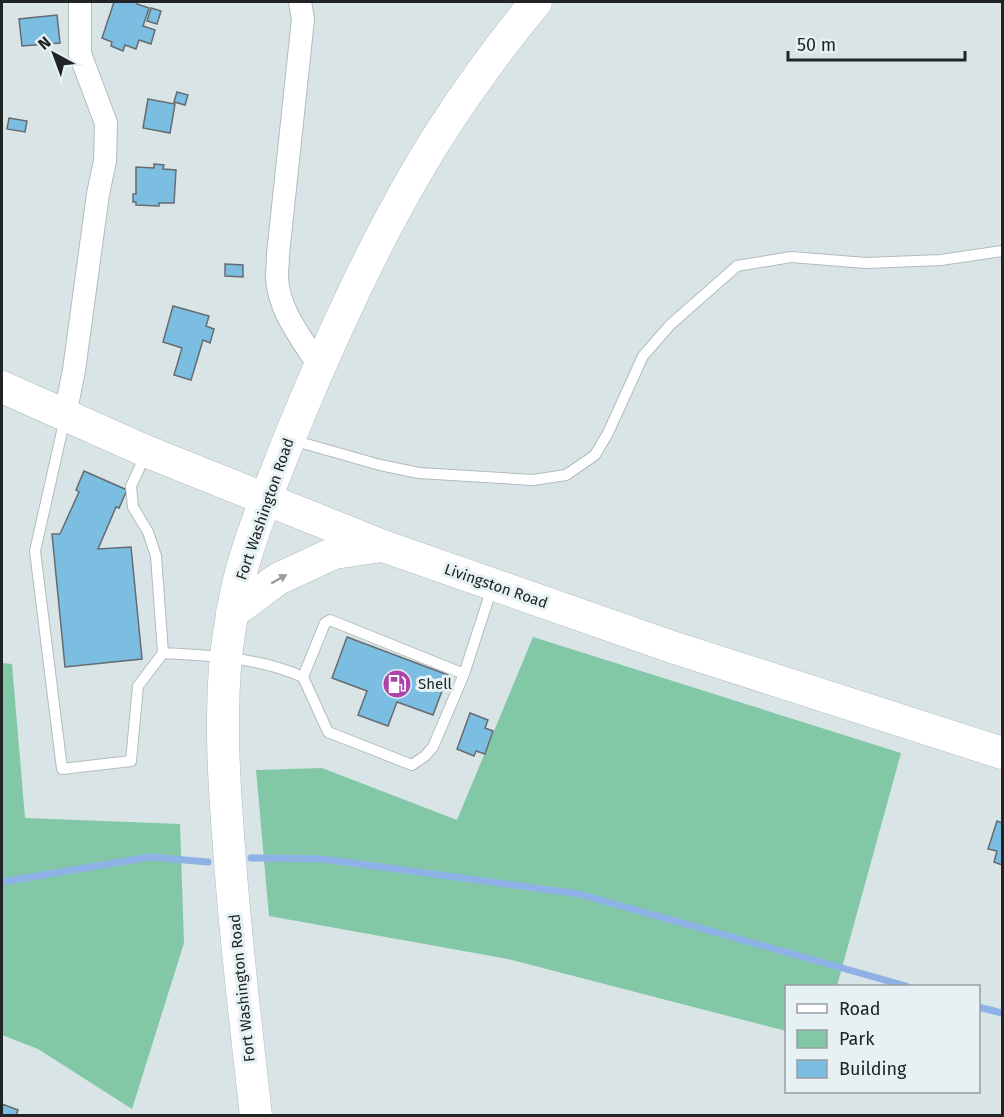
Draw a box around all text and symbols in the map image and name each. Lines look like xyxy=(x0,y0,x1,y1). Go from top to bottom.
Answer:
north arrow xyxy=(24,24,84,84)
scale bar xyxy=(788,24,965,62)
text: N xyxy=(34,32,55,54)
text: 50 m xyxy=(797,34,836,56)
street label: Fort Washington Road xyxy=(232,436,298,582)
street label: Livingston Road xyxy=(442,560,550,612)
one-way arrow xyxy=(271,574,287,585)
fuel station icon: Shell xyxy=(381,668,413,700)
place label: Shell xyxy=(418,675,453,693)
street label: Fort Washington Road xyxy=(225,913,259,1063)
legend xyxy=(785,985,980,1093)
text: Road xyxy=(839,998,881,1020)
text: Park xyxy=(839,1028,875,1050)
text: Building xyxy=(839,1058,907,1080)

